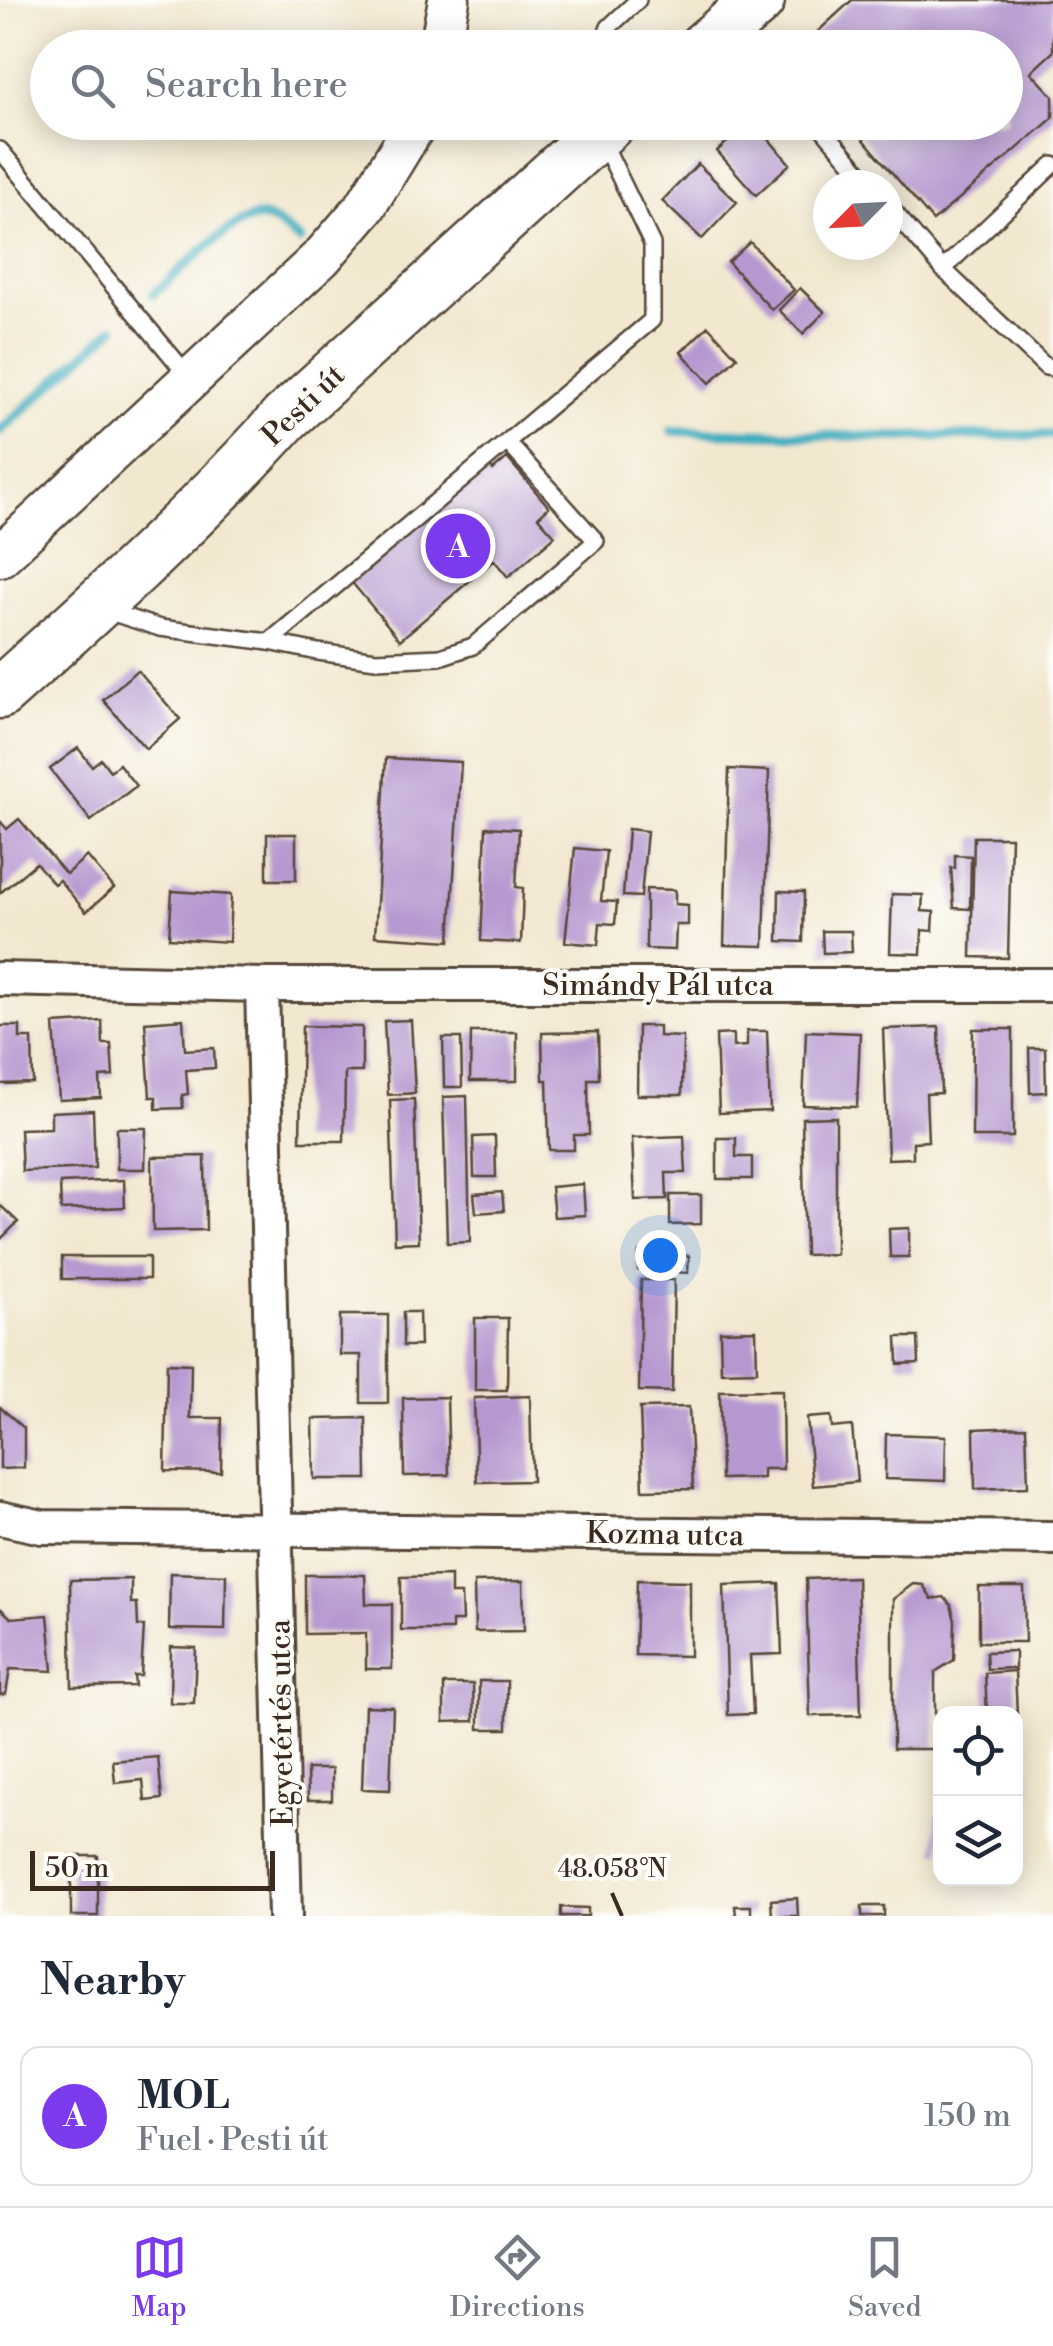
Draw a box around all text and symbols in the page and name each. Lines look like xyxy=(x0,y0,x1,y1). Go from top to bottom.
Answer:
search box xyxy=(30,30,1023,140)
icon: search xyxy=(65,58,120,113)
text: Search here xyxy=(145,62,348,109)
north arrow xyxy=(813,170,903,260)
street label: Pesti út xyxy=(254,357,354,455)
pin: A xyxy=(426,508,490,584)
street label: Simándy Pál utca xyxy=(542,967,775,1005)
your location xyxy=(635,1230,686,1281)
street label: Kozma utca xyxy=(586,1515,745,1555)
street label: Egyetértés utca xyxy=(261,1618,303,1827)
map controls xyxy=(933,1706,1023,1886)
button: locate xyxy=(933,1706,1023,1796)
button: layers xyxy=(933,1796,1023,1886)
scale bar xyxy=(30,1846,275,1890)
text: 50 m xyxy=(45,1851,109,1886)
text: 48.058°N xyxy=(557,1854,667,1885)
text: Nearby xyxy=(40,1955,185,2008)
text: MOL xyxy=(137,2073,229,2120)
text: A xyxy=(63,2096,86,2136)
text: 150 m xyxy=(924,2096,1011,2136)
text: Fuel · Pesti út xyxy=(137,2120,329,2160)
tab: Map xyxy=(132,2230,187,2325)
tab: Directions xyxy=(450,2230,585,2325)
tab: Saved xyxy=(848,2230,921,2325)

